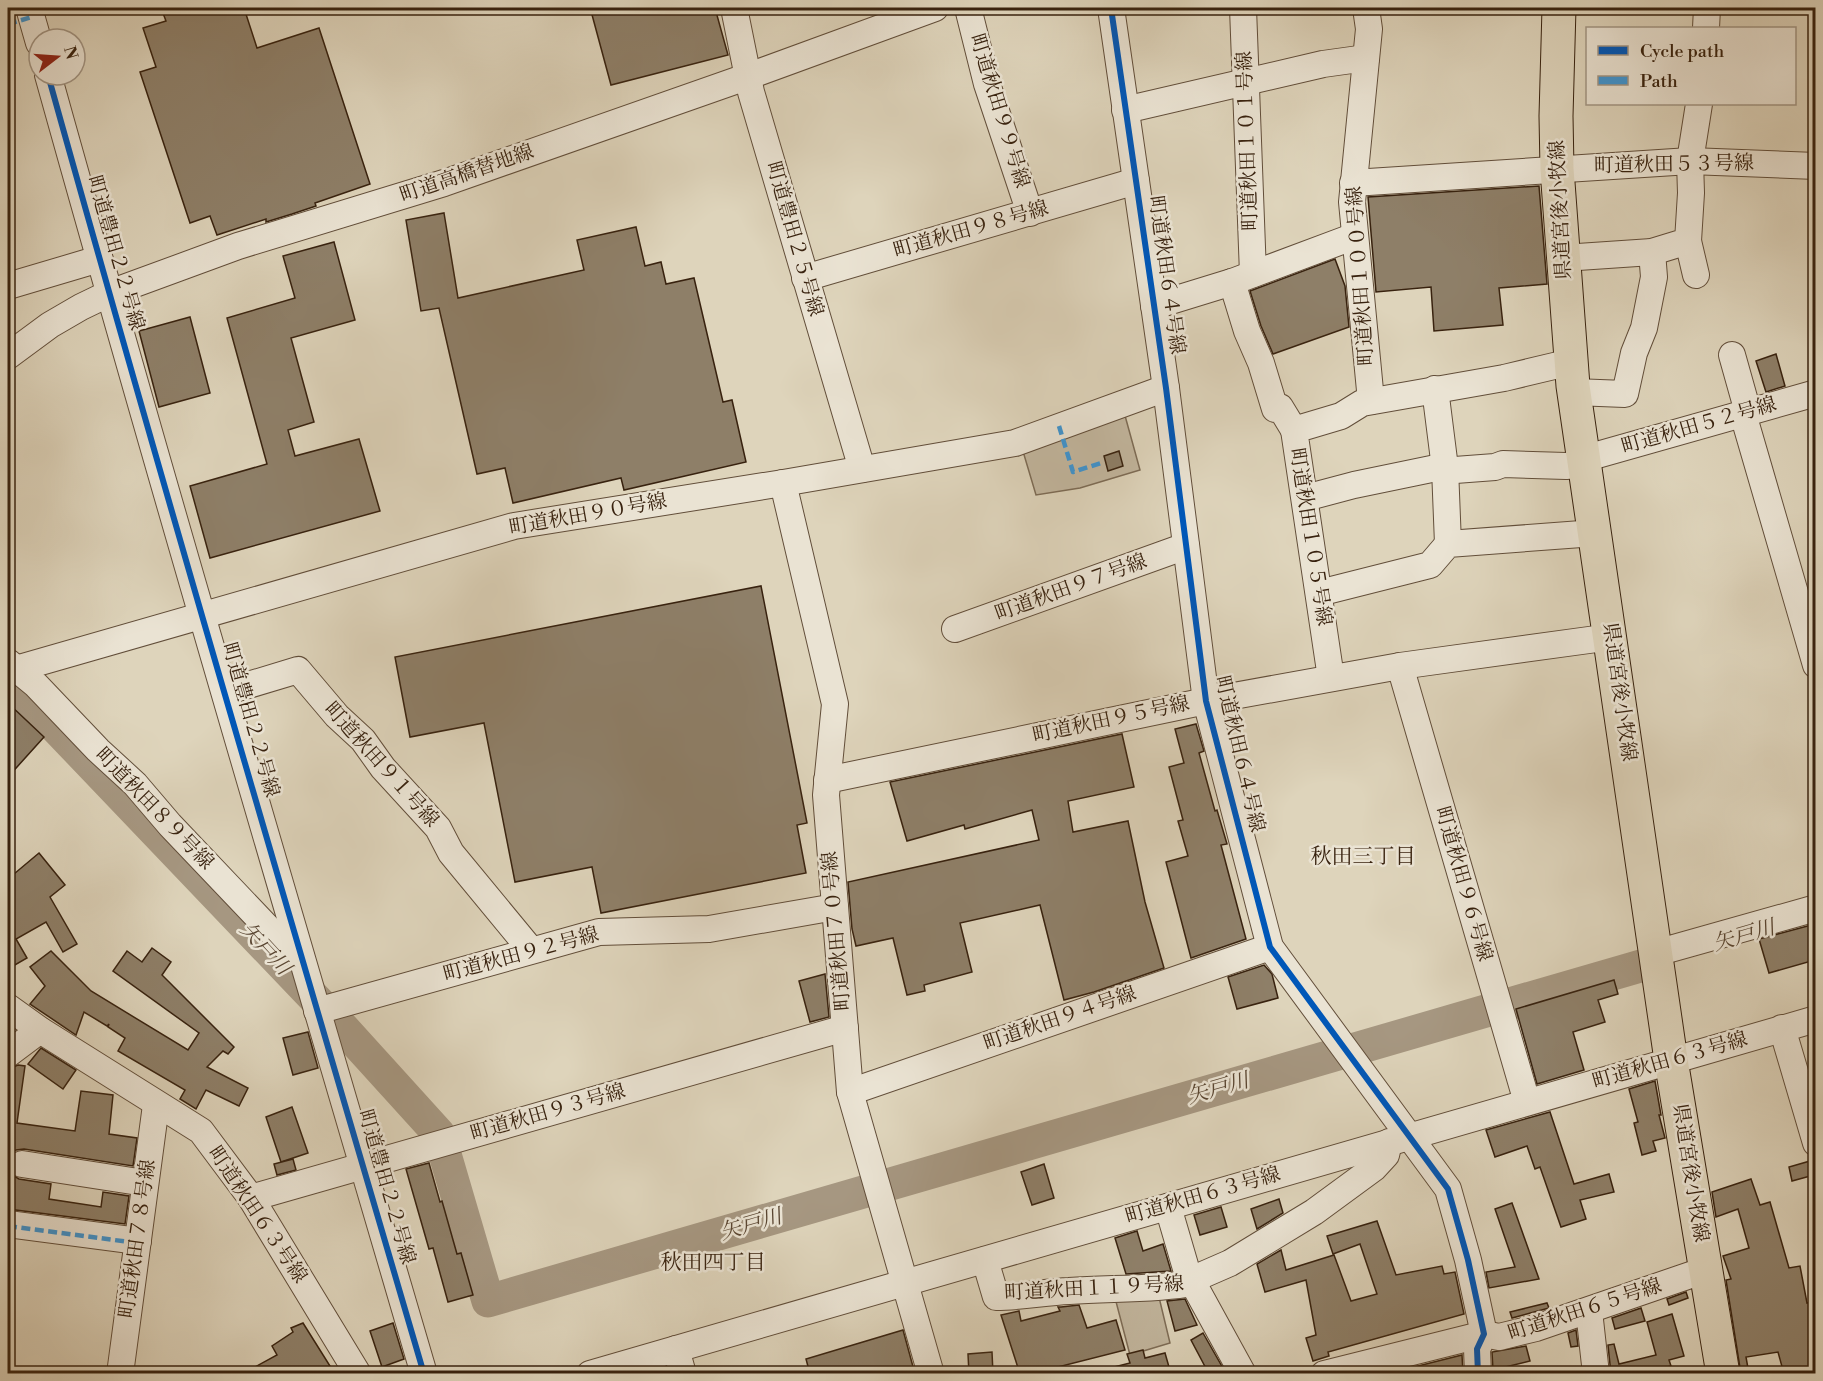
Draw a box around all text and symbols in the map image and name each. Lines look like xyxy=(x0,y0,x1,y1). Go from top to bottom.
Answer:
north arrow xyxy=(27,27,87,87)
legend xyxy=(1586,27,1796,105)
street label: 町道秋田９９号線 xyxy=(964,31,1034,191)
text: Cycle path xyxy=(1640,40,1724,63)
text: N xyxy=(59,44,82,62)
street label: 町道秋田１０１号線 xyxy=(1232,51,1264,231)
text: Path xyxy=(1640,70,1678,93)
street label: 町道高橋替地線 xyxy=(397,139,537,209)
street label: 県道宮後小牧線 xyxy=(1545,139,1577,281)
street label: 町道秋田５３号線 xyxy=(1594,151,1754,179)
street label: 町道豊田２５号線 xyxy=(760,159,828,319)
street label: 町道豊田２２号線 xyxy=(81,173,149,333)
street label: 町道秋田１００号線 xyxy=(1342,185,1380,367)
street label: 町道秋田６４号線 xyxy=(1142,194,1190,356)
street label: 町道秋田９８号線 xyxy=(891,196,1051,264)
street label: 町道秋田５２号線 xyxy=(1619,392,1779,460)
street label: 町道秋田１０５号線 xyxy=(1284,446,1336,628)
street label: 町道秋田９０号線 xyxy=(507,489,669,541)
street label: 町道秋田９７号線 xyxy=(992,549,1150,627)
street label: 県道宮後小牧線 xyxy=(1597,621,1641,763)
street label: 町道豊田２２号線 xyxy=(216,640,284,800)
street label: 町道秋田６４号線 xyxy=(1209,673,1269,835)
street label: 町道秋田９５号線 xyxy=(1030,691,1192,749)
street label: 町道秋田９１号線 xyxy=(318,697,444,833)
street label: 町道秋田８９号線 xyxy=(89,743,219,875)
street label: 町道秋田９６号線 xyxy=(1429,804,1497,964)
district label: 秋田三丁目 xyxy=(1311,844,1416,870)
street label: 町道秋田７０号線 xyxy=(818,850,856,1012)
water label: 矢戸川 xyxy=(1710,914,1780,957)
water label: 矢戸川 xyxy=(234,917,297,982)
street label: 町道秋田９２号線 xyxy=(440,922,602,988)
street label: 町道秋田９４号線 xyxy=(980,981,1140,1057)
street label: 町道秋田６３号線 xyxy=(1590,1027,1750,1095)
water label: 矢戸川 xyxy=(1184,1067,1254,1110)
street label: 町道秋田９３号線 xyxy=(468,1079,628,1147)
street label: 県道宮後小牧線 xyxy=(1667,1102,1713,1244)
street label: 町道豊田２２号線 xyxy=(352,1107,420,1267)
street label: 町道秋田６３号線 xyxy=(202,1142,312,1288)
street label: 町道秋田７８号線 xyxy=(114,1158,162,1320)
street label: 町道秋田６３号線 xyxy=(1123,1162,1283,1230)
water label: 矢戸川 xyxy=(717,1203,787,1246)
district label: 秋田四丁目 xyxy=(661,1250,766,1276)
street label: 町道秋田１１９号線 xyxy=(1003,1272,1185,1306)
street label: 町道秋田６５号線 xyxy=(1505,1273,1665,1347)

